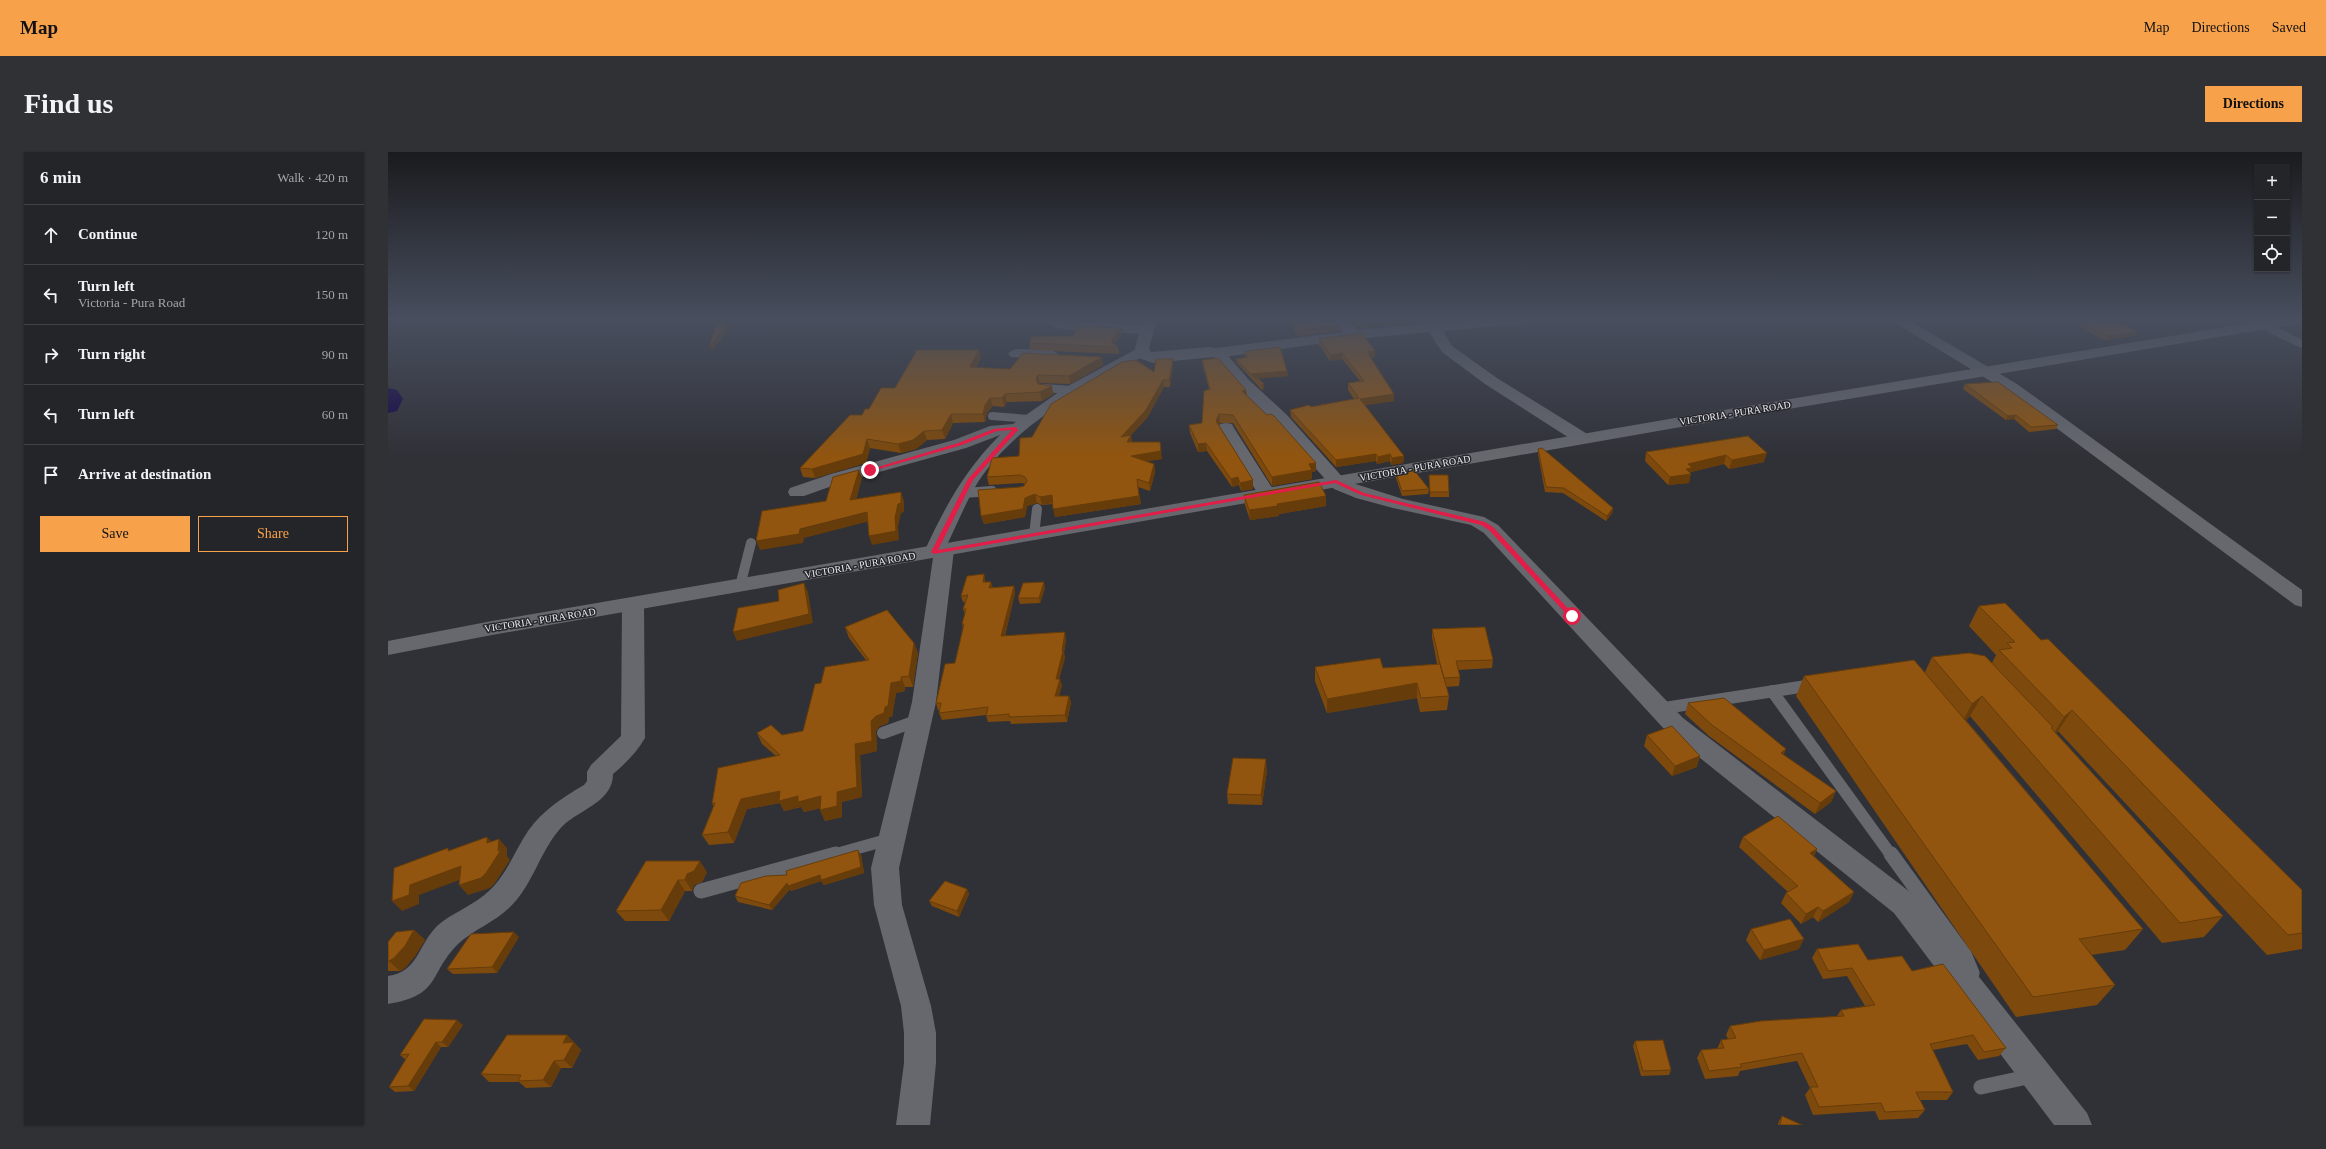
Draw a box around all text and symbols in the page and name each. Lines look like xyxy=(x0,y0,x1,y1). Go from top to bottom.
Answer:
text: Map xyxy=(20,17,58,38)
text: Map xyxy=(2144,20,2169,35)
text: Directions xyxy=(2191,20,2250,35)
text: Saved xyxy=(2272,20,2306,35)
button: Directions xyxy=(2205,86,2302,122)
text: Find us xyxy=(24,88,114,119)
map controls xyxy=(2254,164,2290,272)
button: + xyxy=(2254,164,2290,200)
text: 6 min xyxy=(40,168,81,187)
text: Walk · 420 m xyxy=(277,170,348,185)
button: − xyxy=(2254,200,2290,236)
icon: ahead xyxy=(40,224,62,246)
text: Continue xyxy=(78,226,137,242)
text: 120 m xyxy=(315,227,348,242)
button: locate xyxy=(2254,236,2290,272)
text: Turn left xyxy=(78,278,135,294)
icon: left xyxy=(40,284,62,306)
text: 150 m xyxy=(315,287,348,302)
text: Victoria - Pura Road xyxy=(78,295,185,310)
icon: right xyxy=(40,344,62,366)
text: Turn right xyxy=(78,346,145,362)
text: 90 m xyxy=(322,347,348,362)
street label: VICTORIA - PURA ROAD xyxy=(1679,399,1791,427)
icon: left xyxy=(40,404,62,426)
text: Turn left xyxy=(78,406,135,422)
text: 60 m xyxy=(322,407,348,422)
street label: VICTORIA - PURA ROAD xyxy=(1359,453,1471,483)
route end xyxy=(861,461,879,479)
icon: arrive xyxy=(40,464,62,486)
text: Arrive at destination xyxy=(78,466,211,482)
button: Save xyxy=(40,516,190,552)
button: Share xyxy=(198,516,348,552)
street label: VICTORIA - PURA ROAD xyxy=(804,550,916,580)
street label: VICTORIA - PURA ROAD xyxy=(484,606,596,634)
route start xyxy=(1563,607,1581,625)

